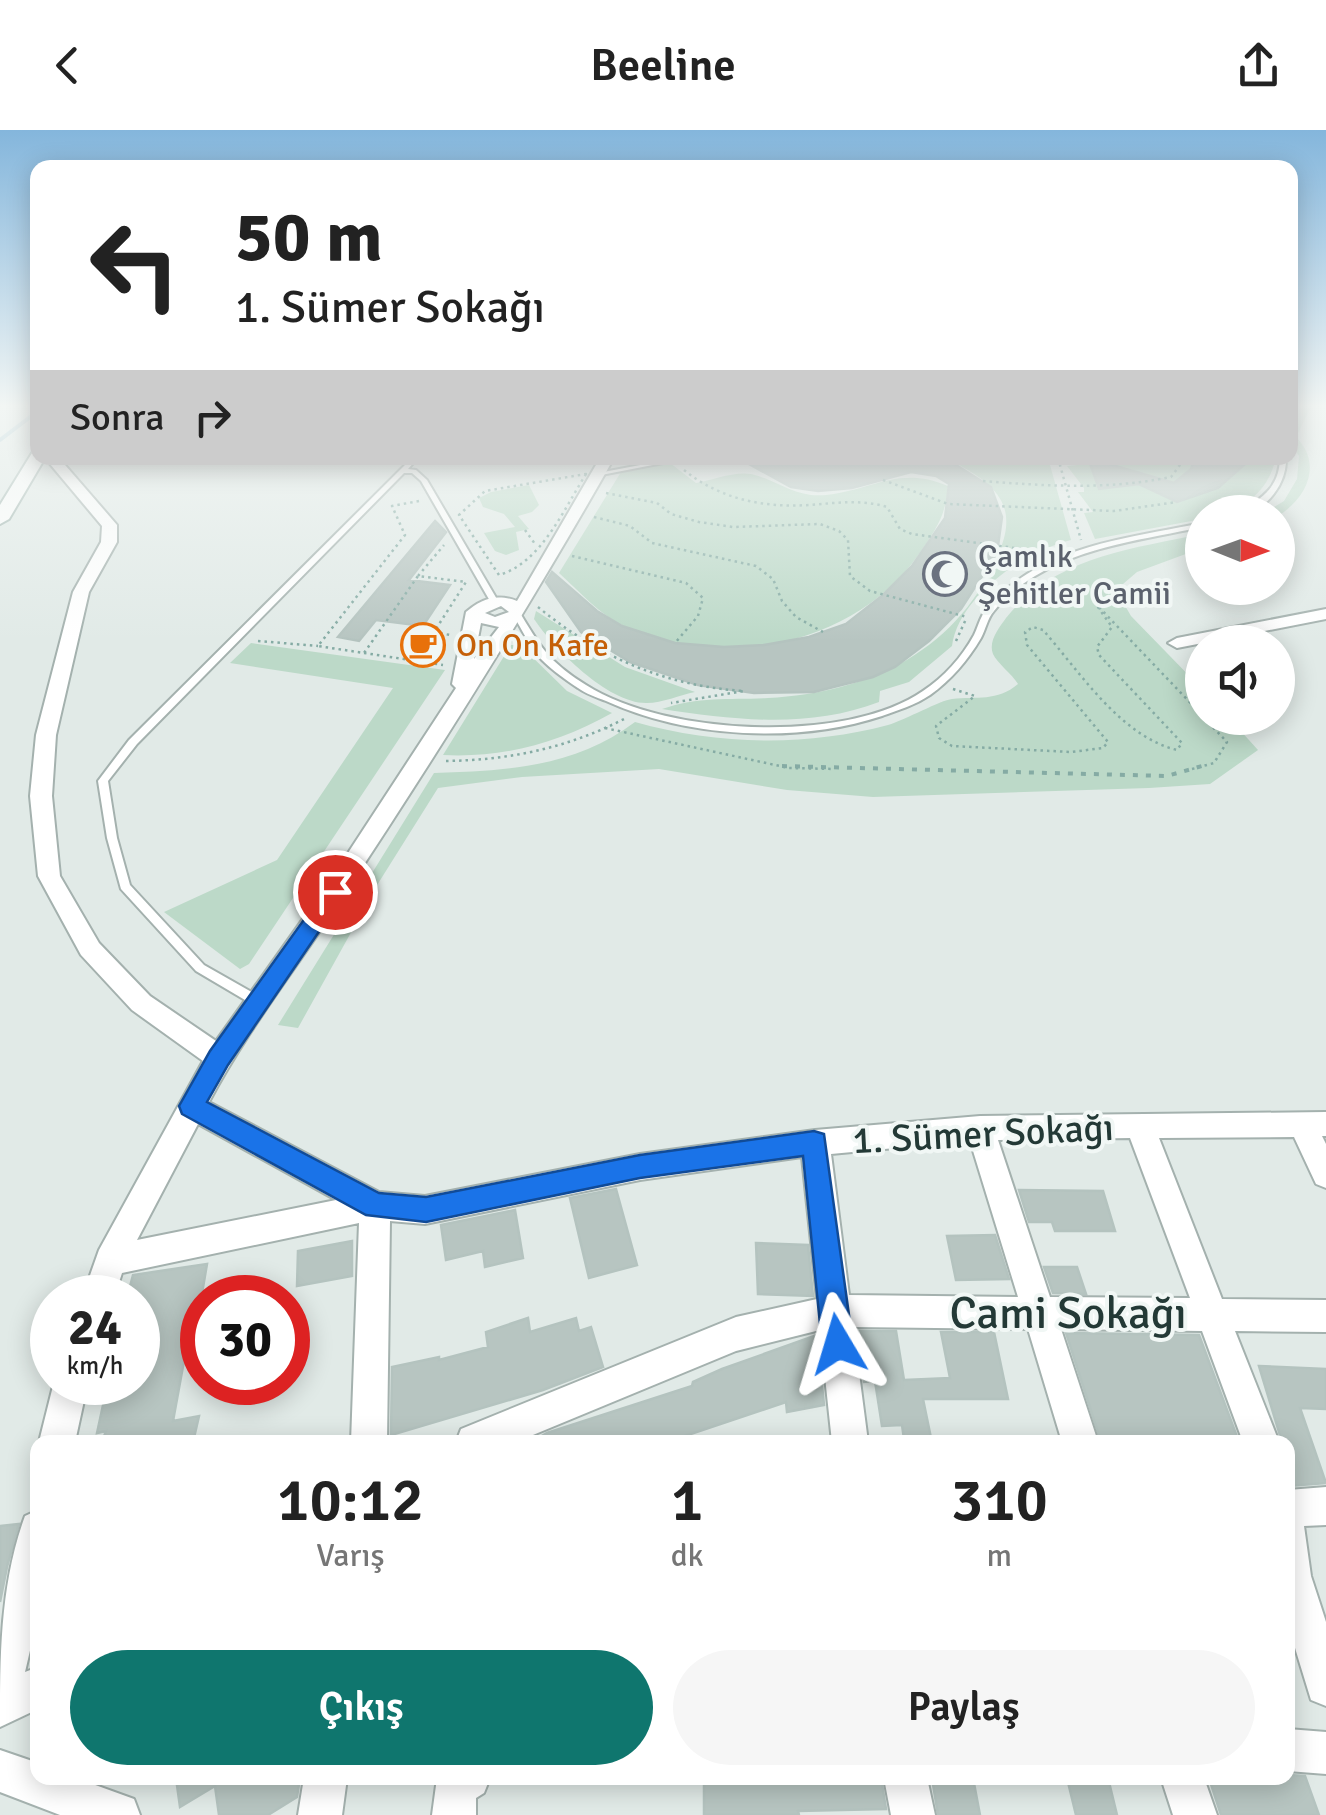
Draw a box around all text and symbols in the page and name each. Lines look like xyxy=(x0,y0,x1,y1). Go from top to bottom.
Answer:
icon: back xyxy=(40,38,95,93)
text: Beeline xyxy=(590,38,736,93)
icon: share xyxy=(1231,38,1286,93)
text: 50 m xyxy=(235,194,383,280)
icon: left xyxy=(70,200,200,330)
text: 1. Sümer Sokağı xyxy=(235,280,545,335)
icon: right xyxy=(185,390,240,445)
text: Sonra xyxy=(70,394,165,441)
north arrow xyxy=(1185,495,1295,605)
map controls xyxy=(1185,495,1295,735)
place label: Çamlık Şehitler Camii xyxy=(978,537,1171,613)
mosque icon: Çamlık Şehitler Camii xyxy=(922,551,968,597)
cafe icon: On On Kafe xyxy=(400,622,446,668)
button: sound xyxy=(1185,625,1295,735)
place label: On On Kafe xyxy=(456,626,609,665)
pin xyxy=(293,850,378,935)
icon: arrive xyxy=(308,865,363,920)
street label: 1. Sümer Sokağı xyxy=(851,1104,1115,1164)
speed limit sign: 30 xyxy=(180,1275,310,1405)
street label: Cami Sokağı xyxy=(949,1286,1187,1341)
position arrow xyxy=(786,1292,890,1396)
text: 24 xyxy=(68,1297,122,1359)
text: km/h xyxy=(67,1350,123,1381)
text: 10:12 xyxy=(277,1464,424,1538)
text: 1 xyxy=(671,1464,703,1538)
text: 310 xyxy=(951,1464,1048,1538)
text: Varış xyxy=(316,1536,385,1575)
text: dk xyxy=(671,1536,704,1575)
text: m xyxy=(987,1536,1012,1575)
button: Çıkış xyxy=(70,1650,653,1765)
button: Paylaş xyxy=(673,1650,1255,1765)

